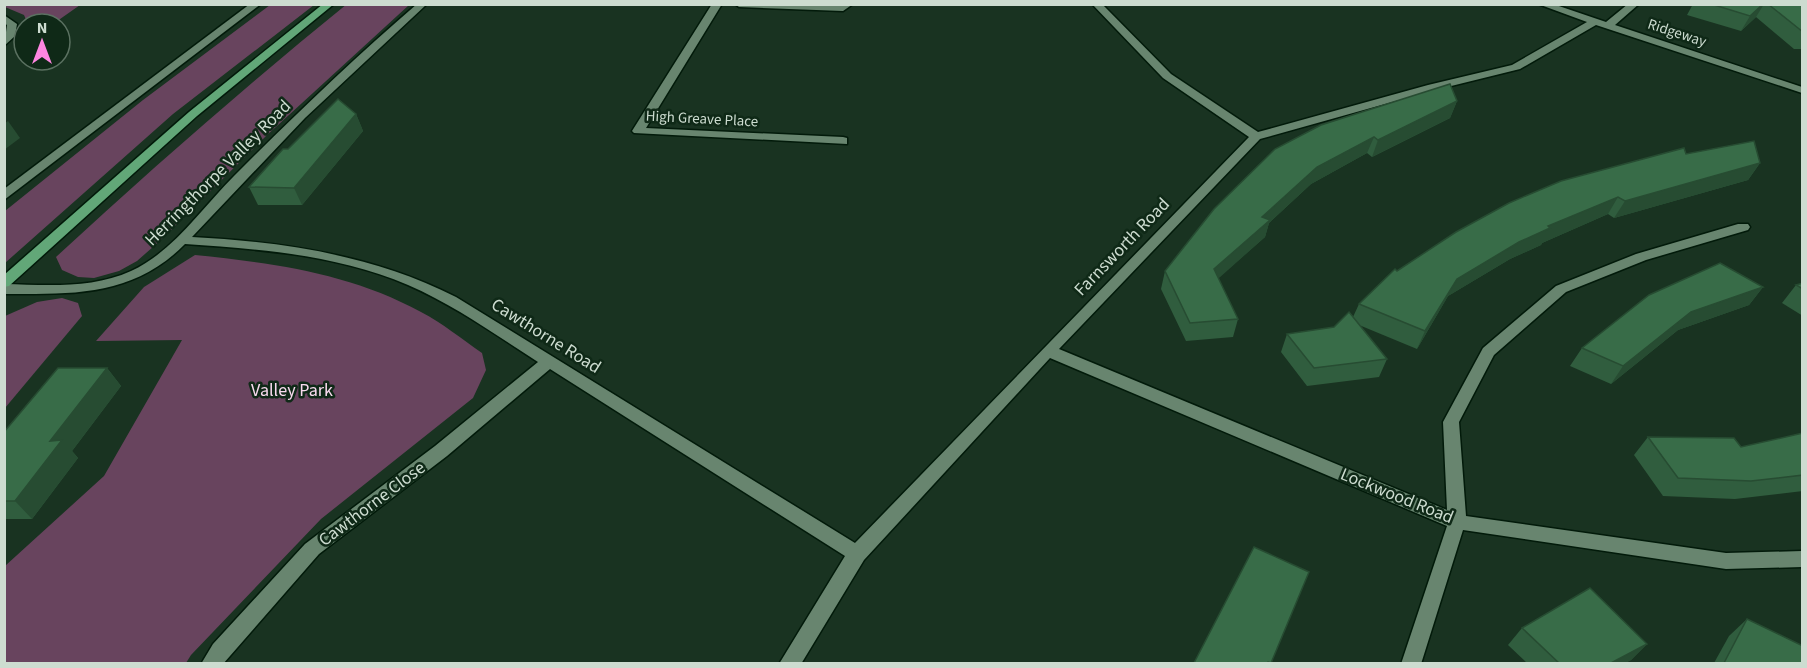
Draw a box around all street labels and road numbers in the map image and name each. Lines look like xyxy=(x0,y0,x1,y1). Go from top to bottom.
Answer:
street label: Ridgeway xyxy=(1645,14,1709,52)
street label: Herringthorpe Valley Road xyxy=(139,94,297,252)
street label: High Greave Place xyxy=(645,106,759,132)
street label: Farnsworth Road xyxy=(1069,192,1175,302)
street label: Cawthorne Road xyxy=(486,292,606,380)
street label: Cawthorne Close xyxy=(314,456,431,552)
street label: Lockwood Road xyxy=(1337,462,1457,530)

